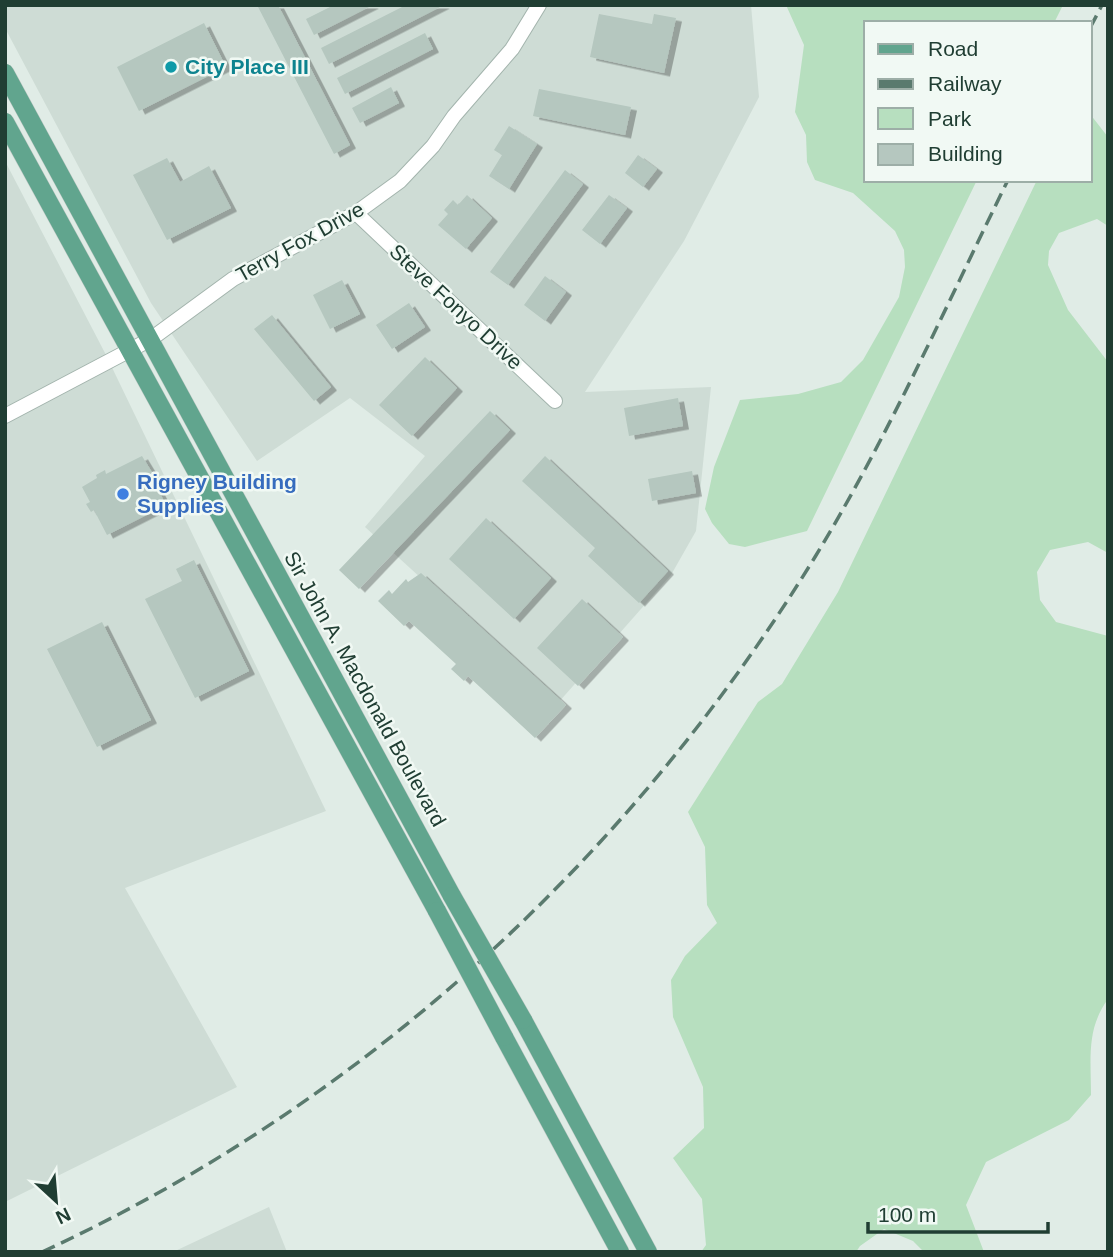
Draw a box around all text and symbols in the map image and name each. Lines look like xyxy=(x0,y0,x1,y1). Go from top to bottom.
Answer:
legend xyxy=(864,21,1092,182)
text: Road xyxy=(928,37,978,60)
place label: City Place III xyxy=(185,55,309,78)
marker: City Place III xyxy=(163,59,179,75)
text: Railway xyxy=(928,72,1002,95)
text: Park xyxy=(928,107,972,130)
text: Building xyxy=(928,142,1003,165)
street label: Terry Fox Drive xyxy=(232,197,368,286)
street label: Steve Fonyo Drive xyxy=(385,239,527,374)
place label: Rigney Building Supplies xyxy=(137,470,297,517)
marker: Rigney Building Supplies xyxy=(115,486,131,502)
street label: Sir John A. Macdonald Boulevard xyxy=(280,547,451,830)
north arrow xyxy=(21,1166,91,1236)
scale bar xyxy=(868,1190,1048,1234)
text: N xyxy=(52,1203,74,1228)
text: 100 m xyxy=(878,1203,936,1226)

